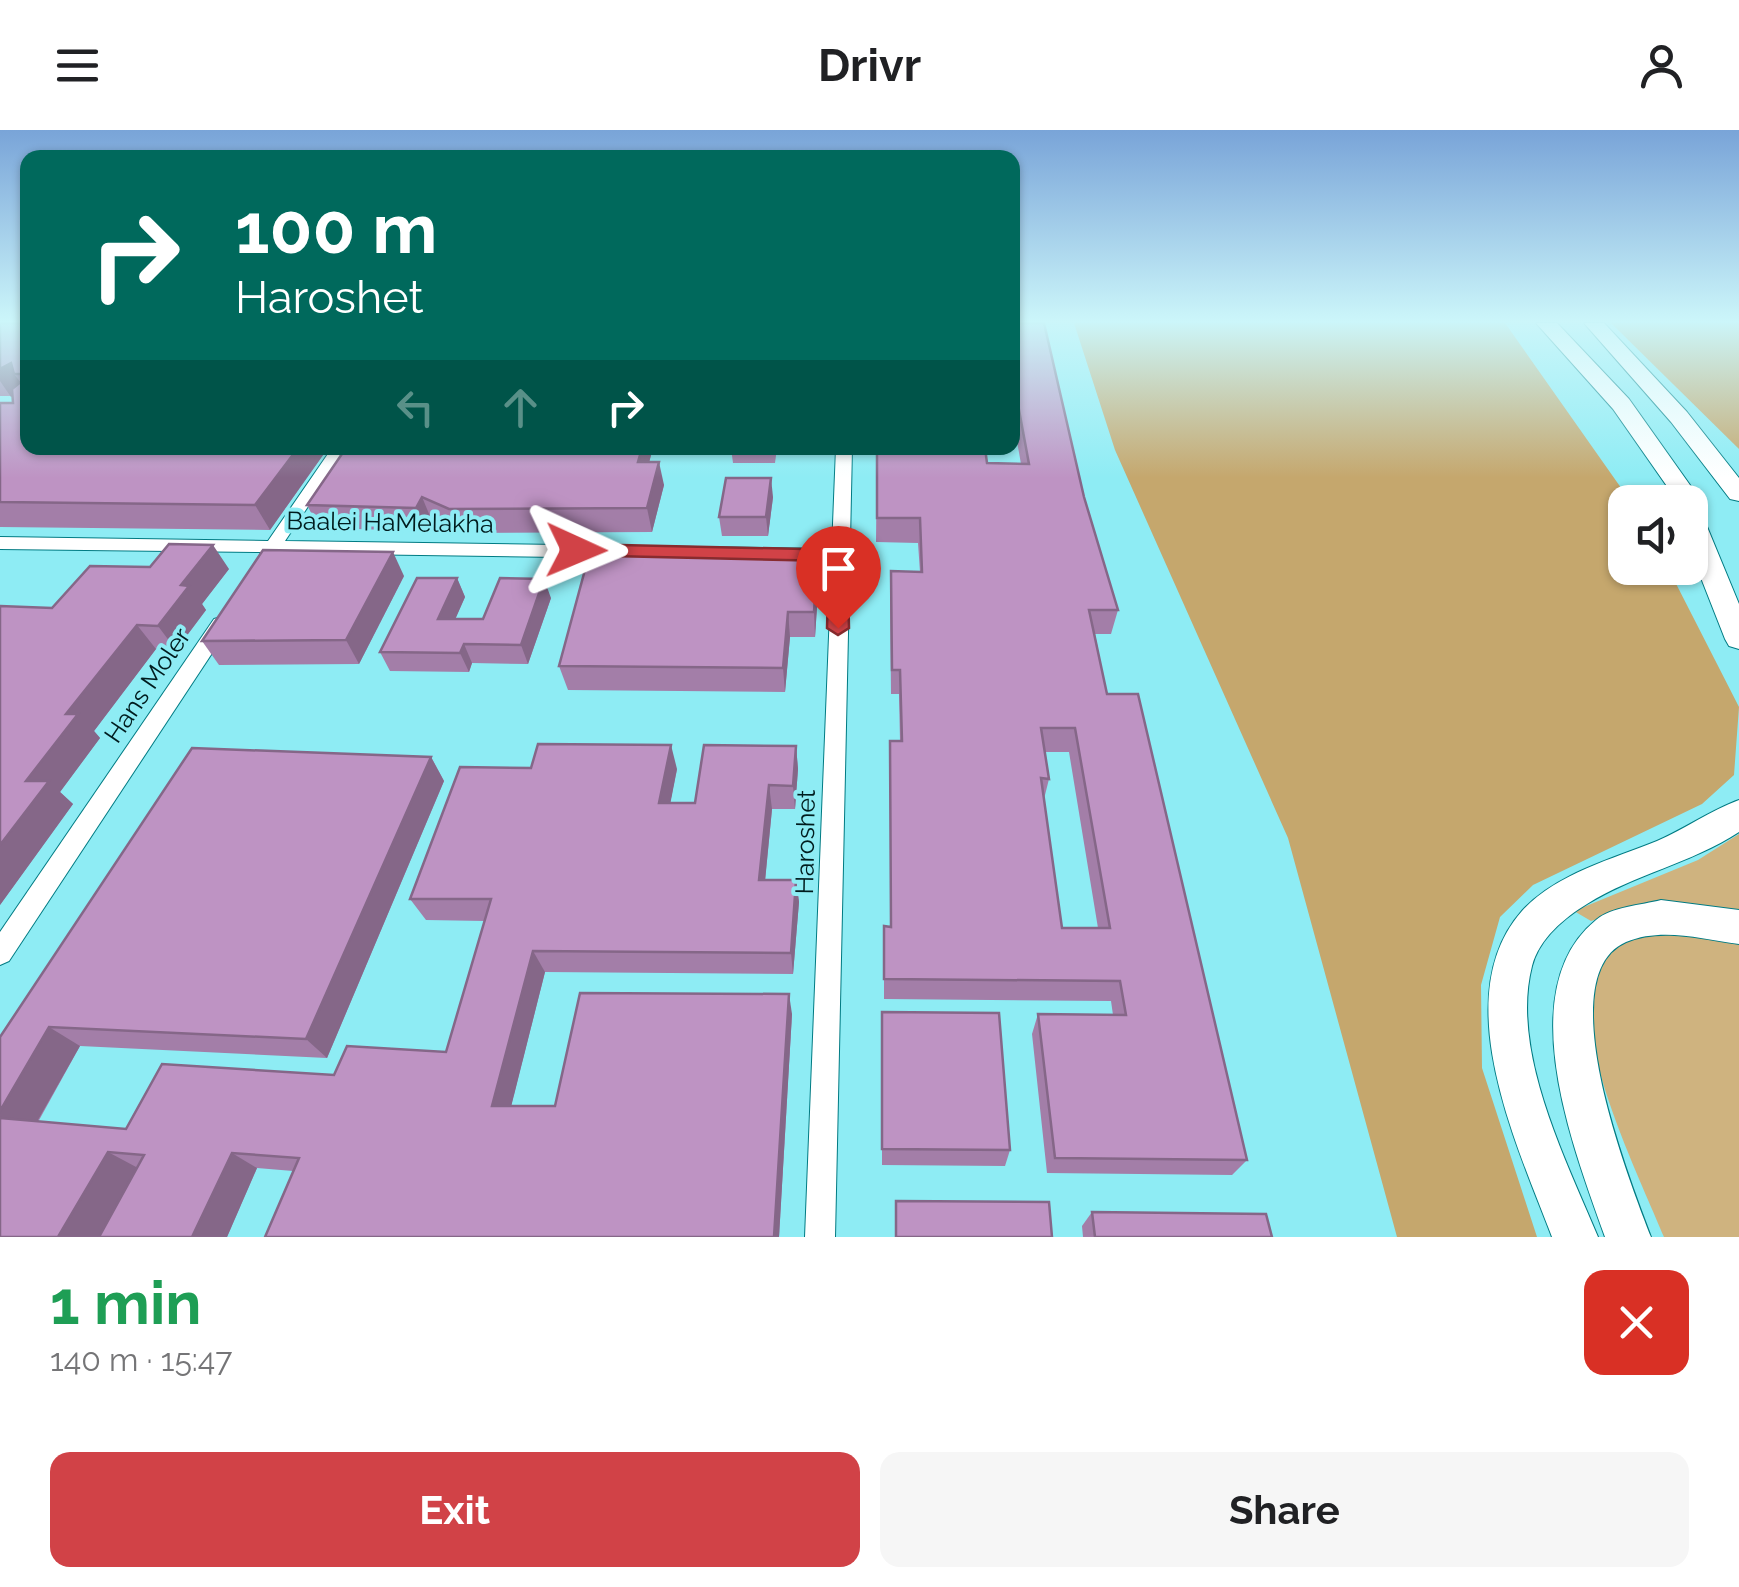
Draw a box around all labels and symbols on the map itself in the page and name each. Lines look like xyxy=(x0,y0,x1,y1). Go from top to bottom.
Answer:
position arrow xyxy=(524,498,628,602)
street label: Baalei HaMelakha xyxy=(286,505,494,539)
pin xyxy=(796,526,881,629)
street label: Hans Moler xyxy=(98,622,196,748)
street label: Haroshet xyxy=(789,789,821,895)

